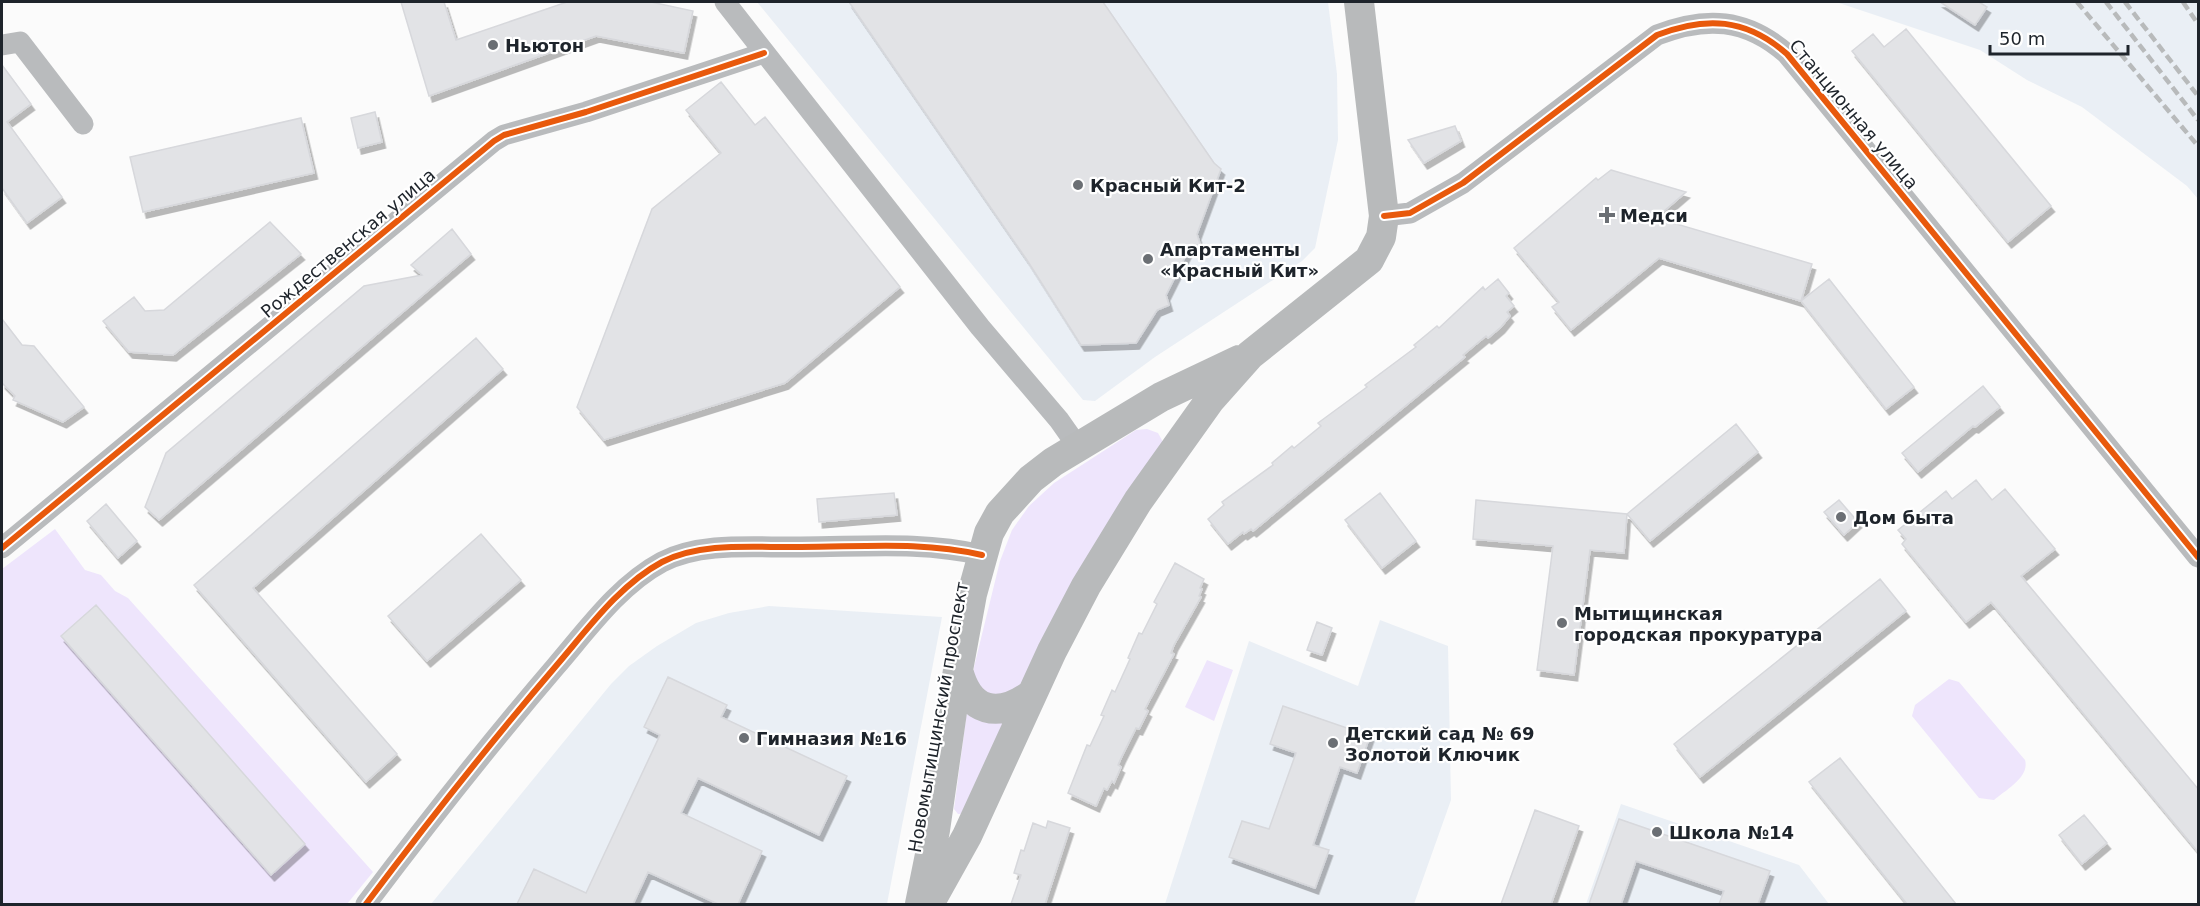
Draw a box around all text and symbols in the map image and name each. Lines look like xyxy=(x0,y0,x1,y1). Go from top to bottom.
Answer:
scale bar xyxy=(1990,18,2128,56)
text: 50 m xyxy=(1999,28,2045,49)
place label: Ньютон xyxy=(505,35,584,56)
street label: Станционная улица xyxy=(1785,35,1923,193)
marker: Ньютон xyxy=(486,38,500,52)
street label: Рождественская улица xyxy=(257,164,439,322)
place label: Красный Кит-2 xyxy=(1090,175,1246,196)
marker: Красный Кит-2 xyxy=(1071,178,1085,192)
place label: Медси xyxy=(1620,205,1688,226)
marker: Медси xyxy=(1598,206,1616,224)
place label: Апартаменты «Красный Кит» xyxy=(1160,239,1319,281)
marker: Апартаменты «Красный Кит» xyxy=(1141,252,1155,266)
place label: Дом быта xyxy=(1853,507,1954,528)
marker: Дом быта xyxy=(1834,510,1848,524)
street label: Новомытищинский проспект xyxy=(904,580,972,854)
place label: Мытищинская городская прокуратура xyxy=(1574,603,1822,645)
marker: Мытищинская городская прокуратура xyxy=(1555,616,1569,630)
place label: Детский сад № 69 Золотой Ключик xyxy=(1345,723,1535,765)
place label: Гимназия №16 xyxy=(756,728,907,749)
marker: Гимназия №16 xyxy=(737,731,751,745)
marker: Детский сад № 69 Золотой Ключик xyxy=(1326,736,1340,750)
place label: Школа №14 xyxy=(1669,822,1794,843)
marker: Школа №14 xyxy=(1650,825,1664,839)

